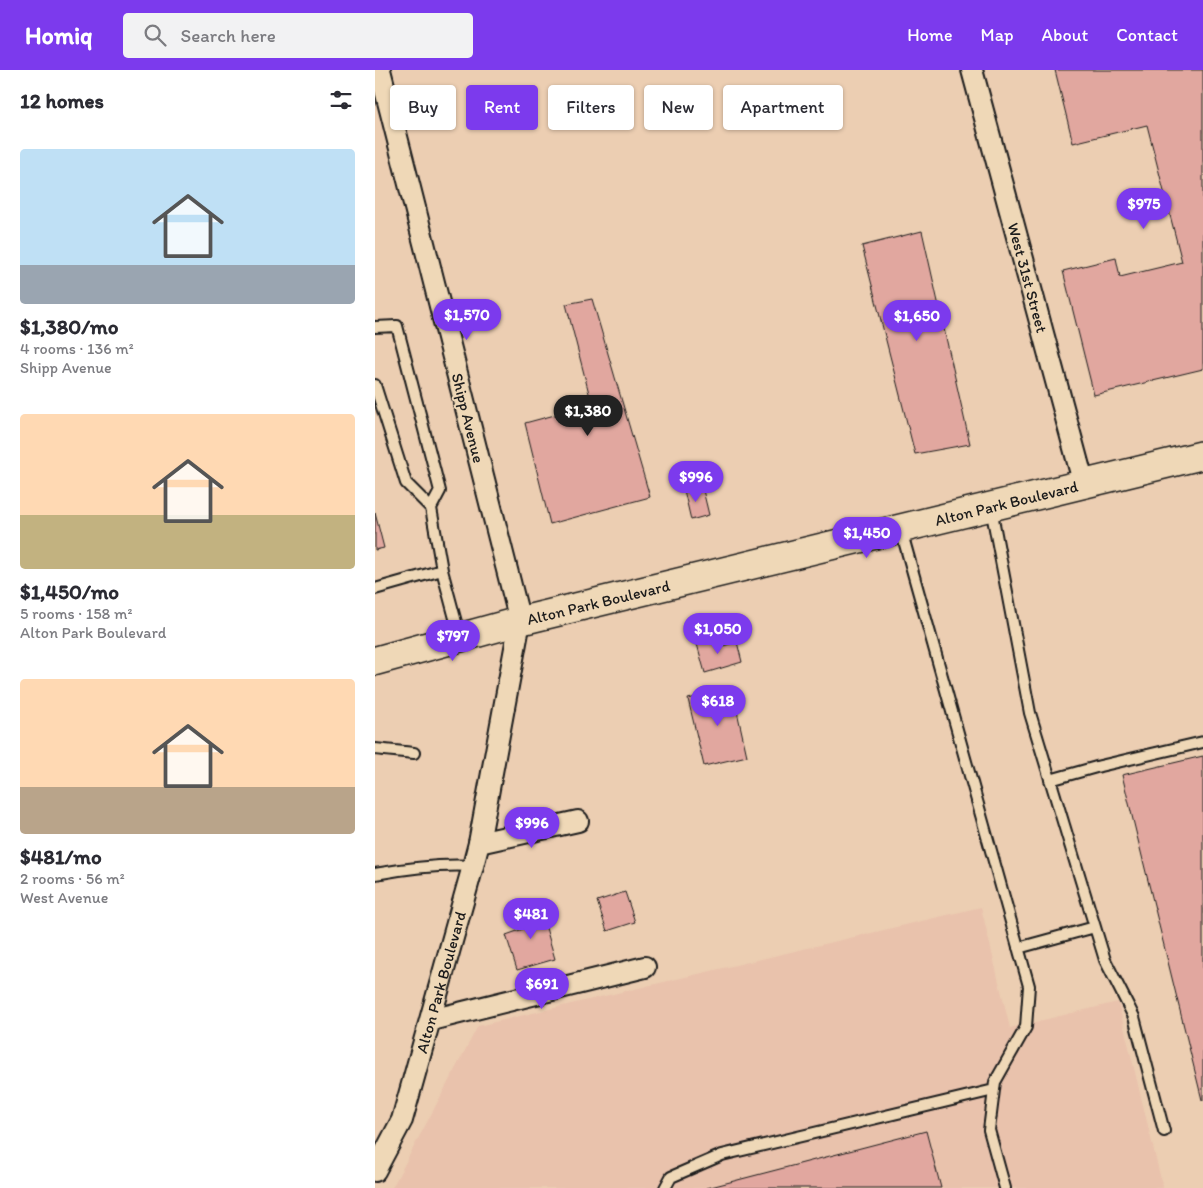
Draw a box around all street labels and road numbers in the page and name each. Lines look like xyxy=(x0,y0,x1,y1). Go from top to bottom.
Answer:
street label: West 31st Street xyxy=(1004,220,1052,335)
street label: Shipp Avenue xyxy=(448,371,488,465)
street label: Alton Park Boulevard xyxy=(933,476,1080,529)
street label: Alton Park Boulevard xyxy=(525,575,672,629)
street label: Alton Park Boulevard xyxy=(412,909,470,1055)

